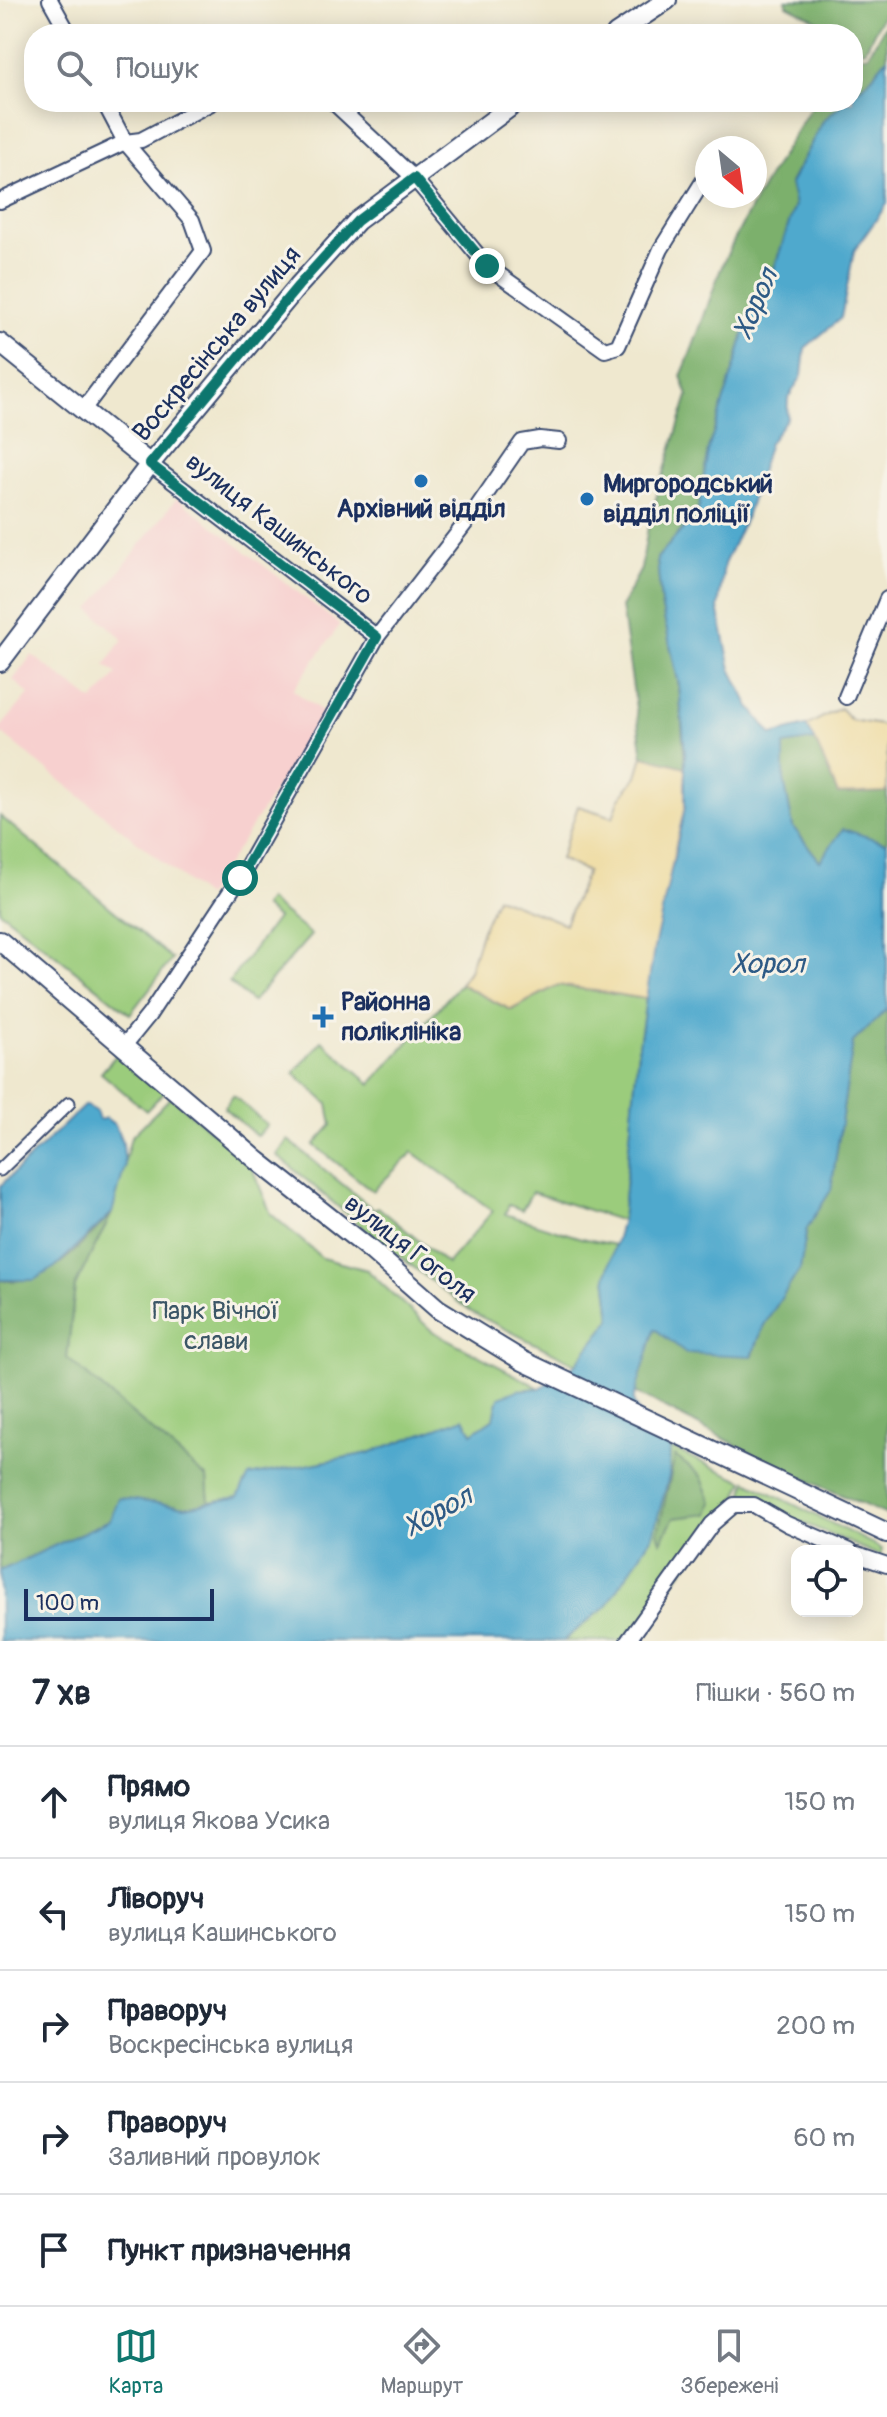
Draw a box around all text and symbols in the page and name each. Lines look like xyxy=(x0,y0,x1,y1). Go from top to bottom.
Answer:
search box xyxy=(24,24,863,112)
icon: search xyxy=(52,46,96,90)
text: Пошук xyxy=(116,50,200,87)
north arrow xyxy=(695,136,767,208)
street label: Воскресінська вулиця xyxy=(126,240,308,448)
route end xyxy=(469,248,505,284)
water label: Хорол xyxy=(726,261,787,344)
street label: вулиця Кашинського xyxy=(179,446,379,612)
place label: Миргородський відділ поліції xyxy=(603,468,773,530)
marker: Архівний відділ xyxy=(412,472,430,490)
marker: Миргородський відділ поліції xyxy=(578,490,596,508)
place label: Архівний відділ xyxy=(336,493,506,525)
route start xyxy=(222,860,258,896)
water label: Хорол xyxy=(731,947,807,982)
place label: Районна поліклініка xyxy=(341,986,461,1048)
marker: Районна поліклініка xyxy=(312,1006,334,1028)
street label: вулиця Гоголя xyxy=(338,1188,482,1310)
park label: Парк Вічної слави xyxy=(152,1295,280,1357)
water label: Хорол xyxy=(398,1478,480,1545)
map controls xyxy=(791,1545,863,1617)
button: locate xyxy=(791,1545,863,1617)
scale bar xyxy=(24,1585,214,1621)
text: 100 m xyxy=(36,1589,99,1617)
text: 7 хв xyxy=(32,1672,91,1715)
text: Пішки · 560 m xyxy=(696,1677,855,1709)
text: Прямо xyxy=(108,1768,190,1805)
icon: ahead xyxy=(32,1780,76,1824)
text: 150 m xyxy=(784,1786,855,1818)
text: вулиця Якова Усика xyxy=(108,1805,330,1837)
text: Ліворуч xyxy=(108,1880,204,1917)
icon: left xyxy=(32,1892,76,1936)
text: 150 m xyxy=(784,1898,855,1930)
text: вулиця Кашинського xyxy=(108,1917,337,1949)
text: Праворуч xyxy=(108,1992,227,2029)
icon: right xyxy=(32,2004,76,2048)
text: 200 m xyxy=(776,2010,855,2042)
text: Воскресінська вулиця xyxy=(108,2029,353,2061)
text: Праворуч xyxy=(108,2104,227,2141)
icon: right xyxy=(32,2116,76,2160)
text: 60 m xyxy=(793,2122,855,2154)
text: Заливний провулок xyxy=(108,2141,321,2173)
icon: arrive xyxy=(32,2228,76,2272)
text: Пункт призначення xyxy=(108,2232,351,2269)
tab: Карта xyxy=(109,2324,163,2400)
tab: Маршрут xyxy=(380,2324,463,2400)
tab: Збережені xyxy=(681,2324,778,2400)

